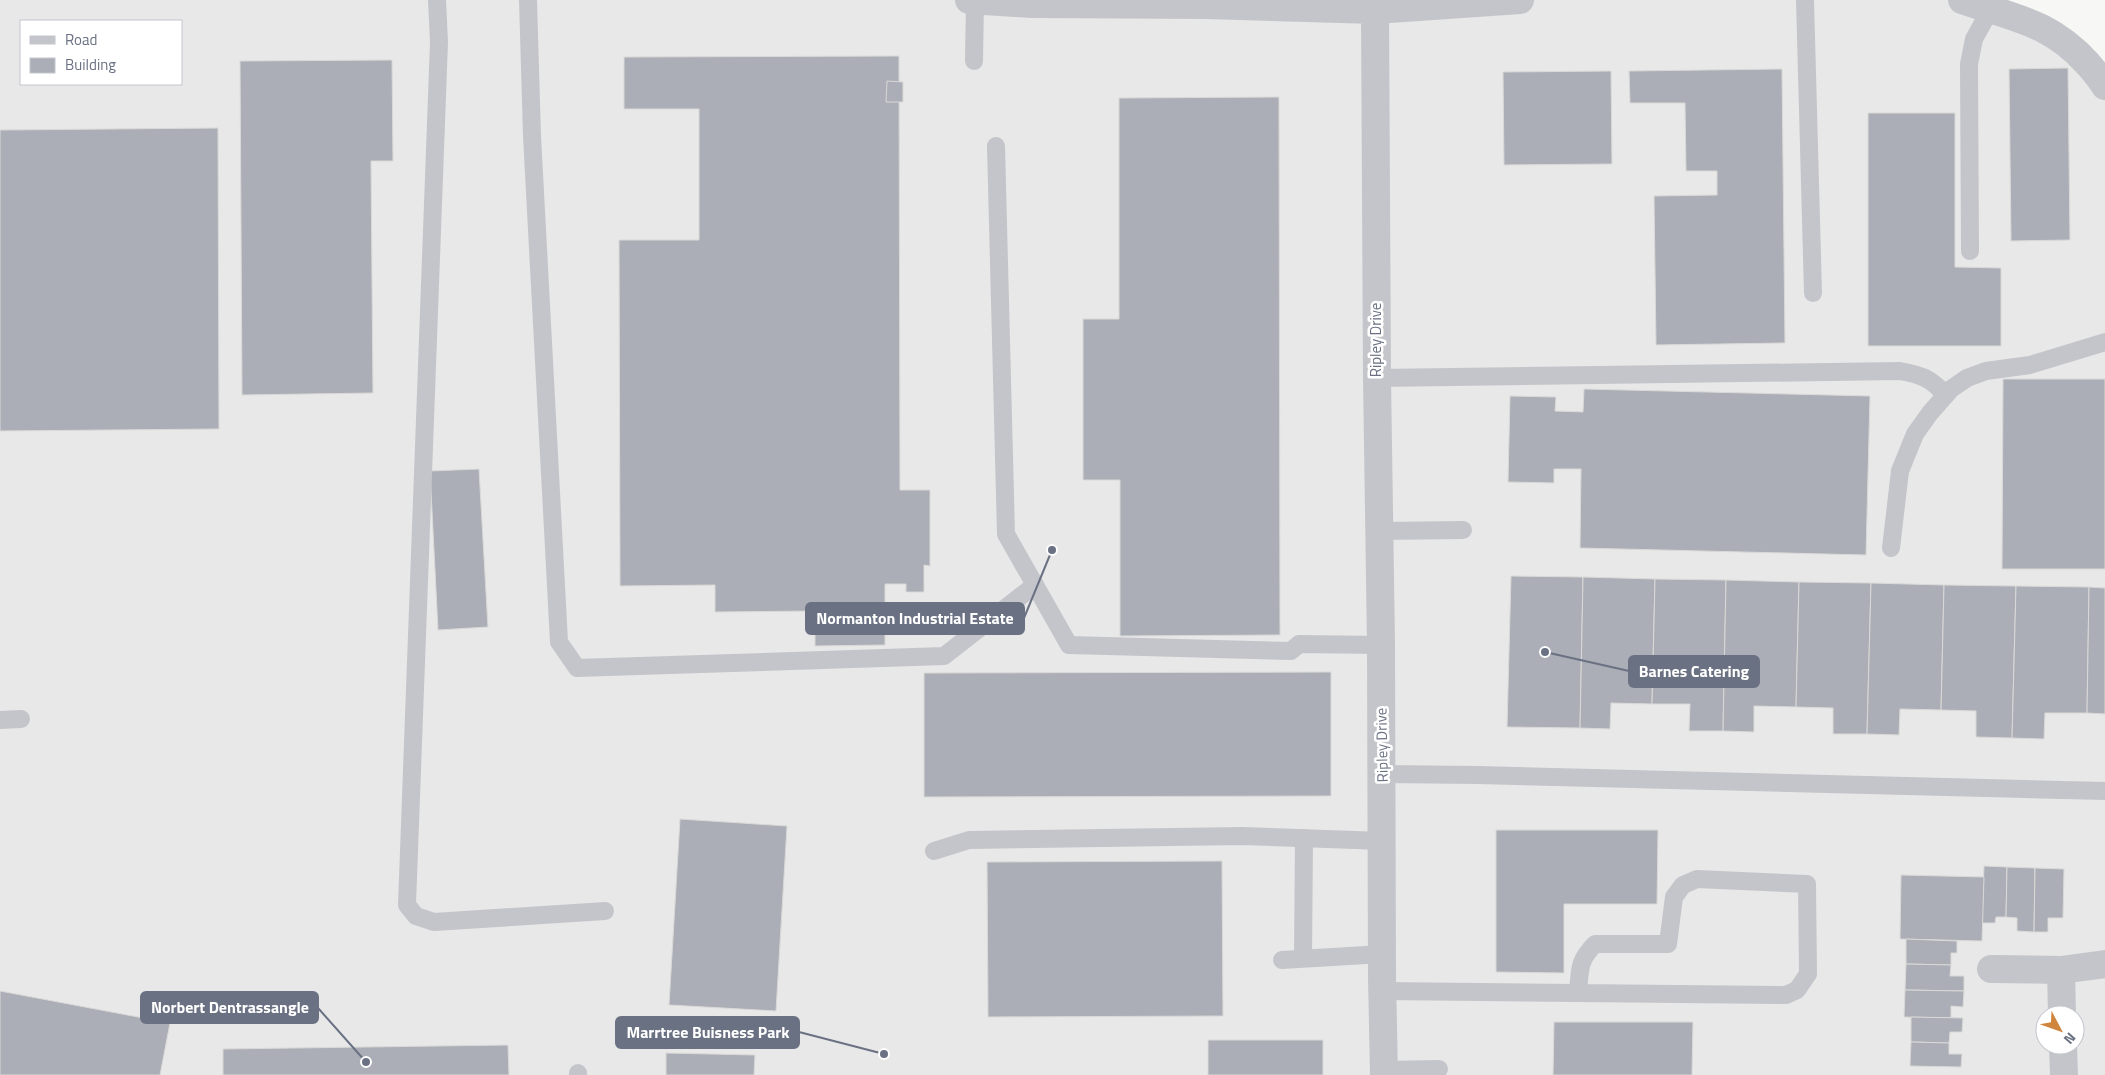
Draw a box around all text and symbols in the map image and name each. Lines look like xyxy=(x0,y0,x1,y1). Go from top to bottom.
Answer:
legend xyxy=(20,20,182,85)
text: Road xyxy=(65,28,97,51)
text: Building xyxy=(65,53,116,76)
street label: Ripley Drive xyxy=(1364,303,1387,377)
callout: Normanton Industrial Estate xyxy=(806,603,1024,634)
text: Normanton Industrial Estate xyxy=(816,606,1014,630)
callout: Barnes Catering xyxy=(1629,656,1759,687)
text: Barnes Catering xyxy=(1639,659,1750,683)
street label: Ripley Drive xyxy=(1369,707,1394,783)
callout: Norbert Dentrassangle xyxy=(141,992,318,1023)
text: Norbert Dentrassangle xyxy=(151,995,309,1019)
north arrow xyxy=(2035,1005,2085,1055)
callout: Marrtree Buisness Park xyxy=(616,1017,799,1048)
text: Marrtree Buisness Park xyxy=(626,1020,790,1044)
text: N xyxy=(2059,1028,2081,1049)

